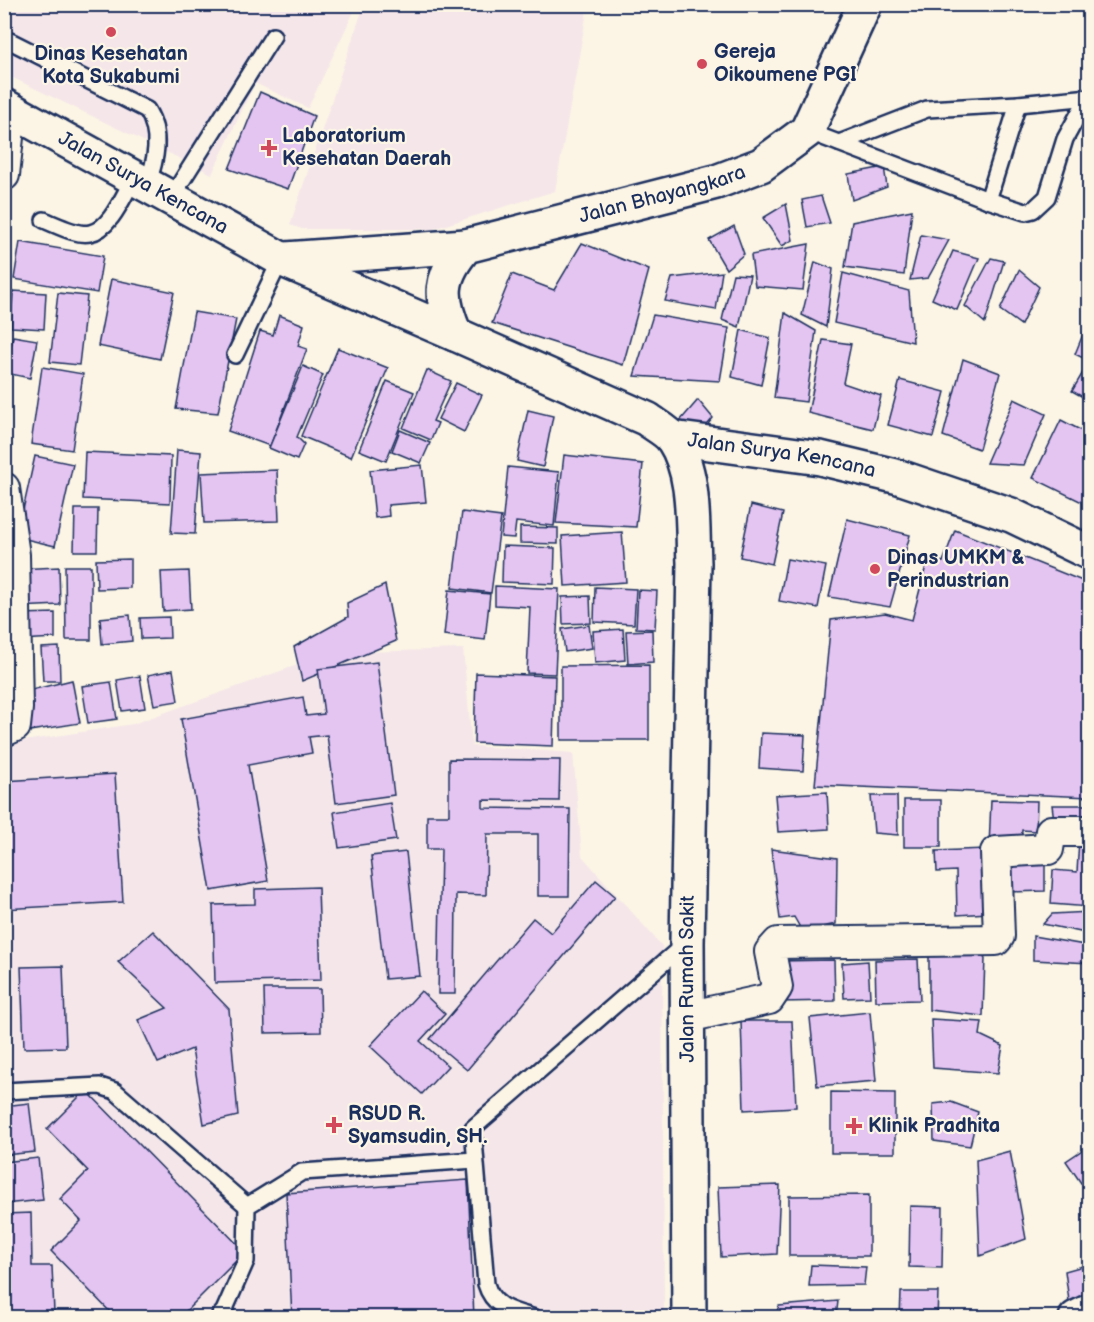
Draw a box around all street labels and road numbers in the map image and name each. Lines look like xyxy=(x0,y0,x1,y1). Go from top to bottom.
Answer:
street label: Jalan Surya Kencana xyxy=(54,126,232,239)
street label: Jalan Bhayangkara xyxy=(577,160,749,229)
street label: Jalan Surya Kencana xyxy=(686,428,878,483)
street label: Jalan Rumah Sakit xyxy=(675,895,700,1063)

